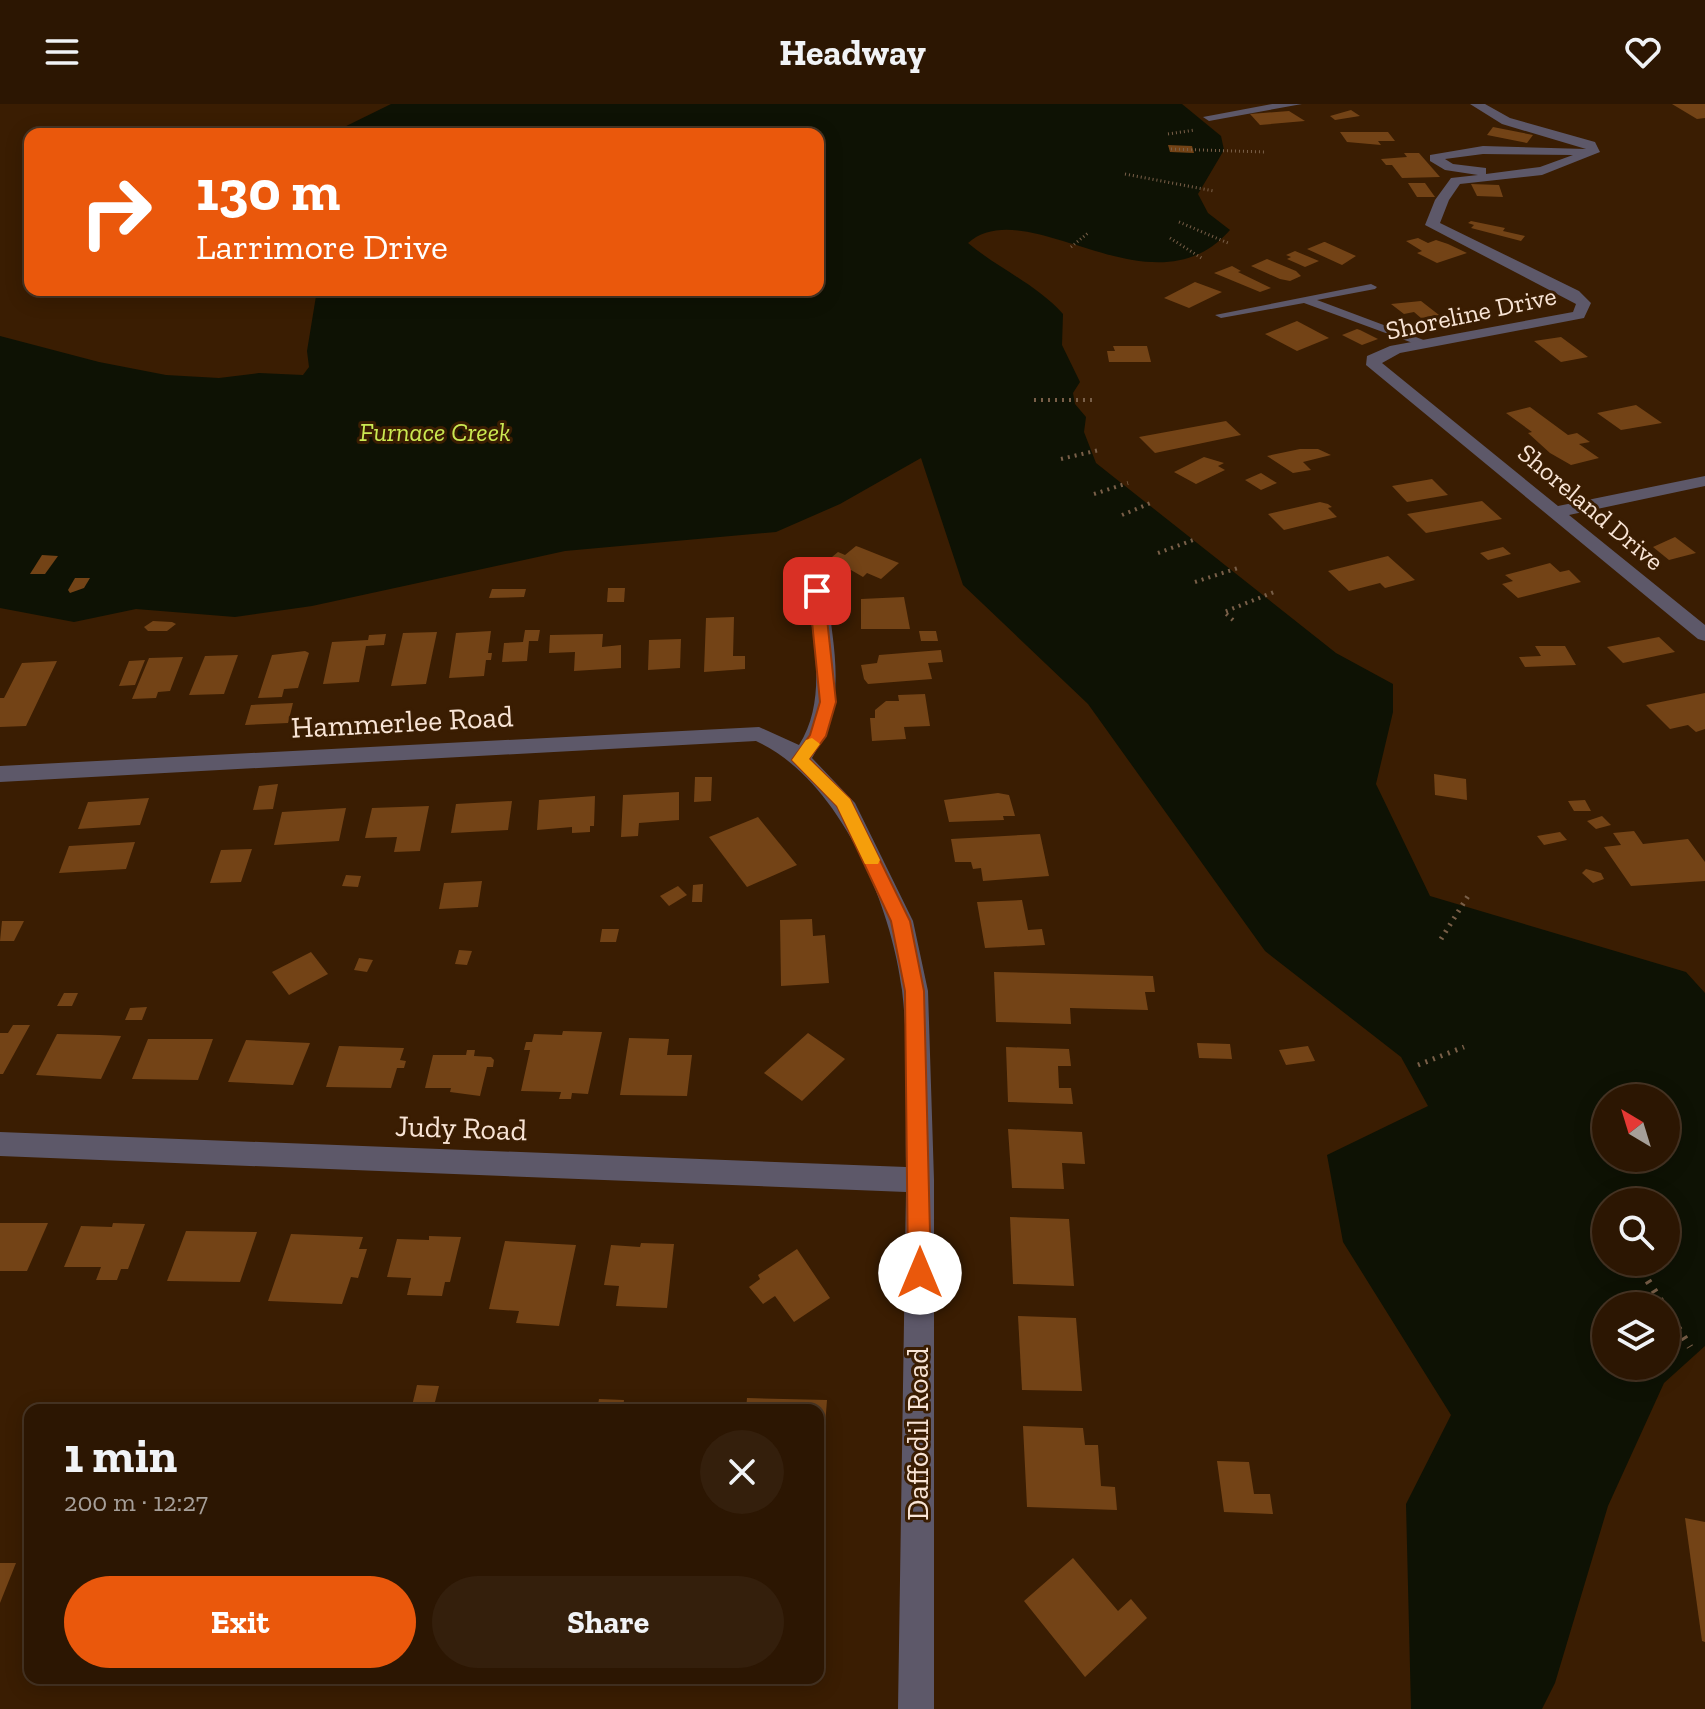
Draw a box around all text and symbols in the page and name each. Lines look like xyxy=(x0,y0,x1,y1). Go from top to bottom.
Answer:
icon: menu xyxy=(40,30,84,74)
icon: heart xyxy=(1621,30,1665,74)
text: Headway xyxy=(779,31,926,74)
text: 130 m xyxy=(196,157,340,224)
icon: right xyxy=(64,160,168,264)
text: Larrimore Drive xyxy=(196,225,448,268)
street label: Shoreline Drive xyxy=(1383,279,1559,347)
water label: Furnace Creek xyxy=(359,416,511,448)
street label: Shoreland Drive xyxy=(1512,437,1670,577)
pin xyxy=(783,557,851,625)
icon: arrive xyxy=(795,569,839,613)
street label: Hammerlee Road xyxy=(290,698,515,746)
north arrow xyxy=(1592,1084,1680,1172)
map controls xyxy=(1592,1084,1680,1380)
street label: Judy Road xyxy=(394,1108,528,1148)
button: search xyxy=(1592,1188,1680,1276)
position arrow xyxy=(878,1231,962,1315)
button: layers xyxy=(1592,1292,1680,1380)
street label: Daffodil Road xyxy=(900,1347,936,1521)
text: 1 min xyxy=(64,1427,177,1484)
button: close xyxy=(700,1430,784,1514)
text: 200 m · 12:27 xyxy=(64,1486,208,1518)
button: Exit xyxy=(64,1576,416,1668)
button: Share xyxy=(432,1576,784,1668)

